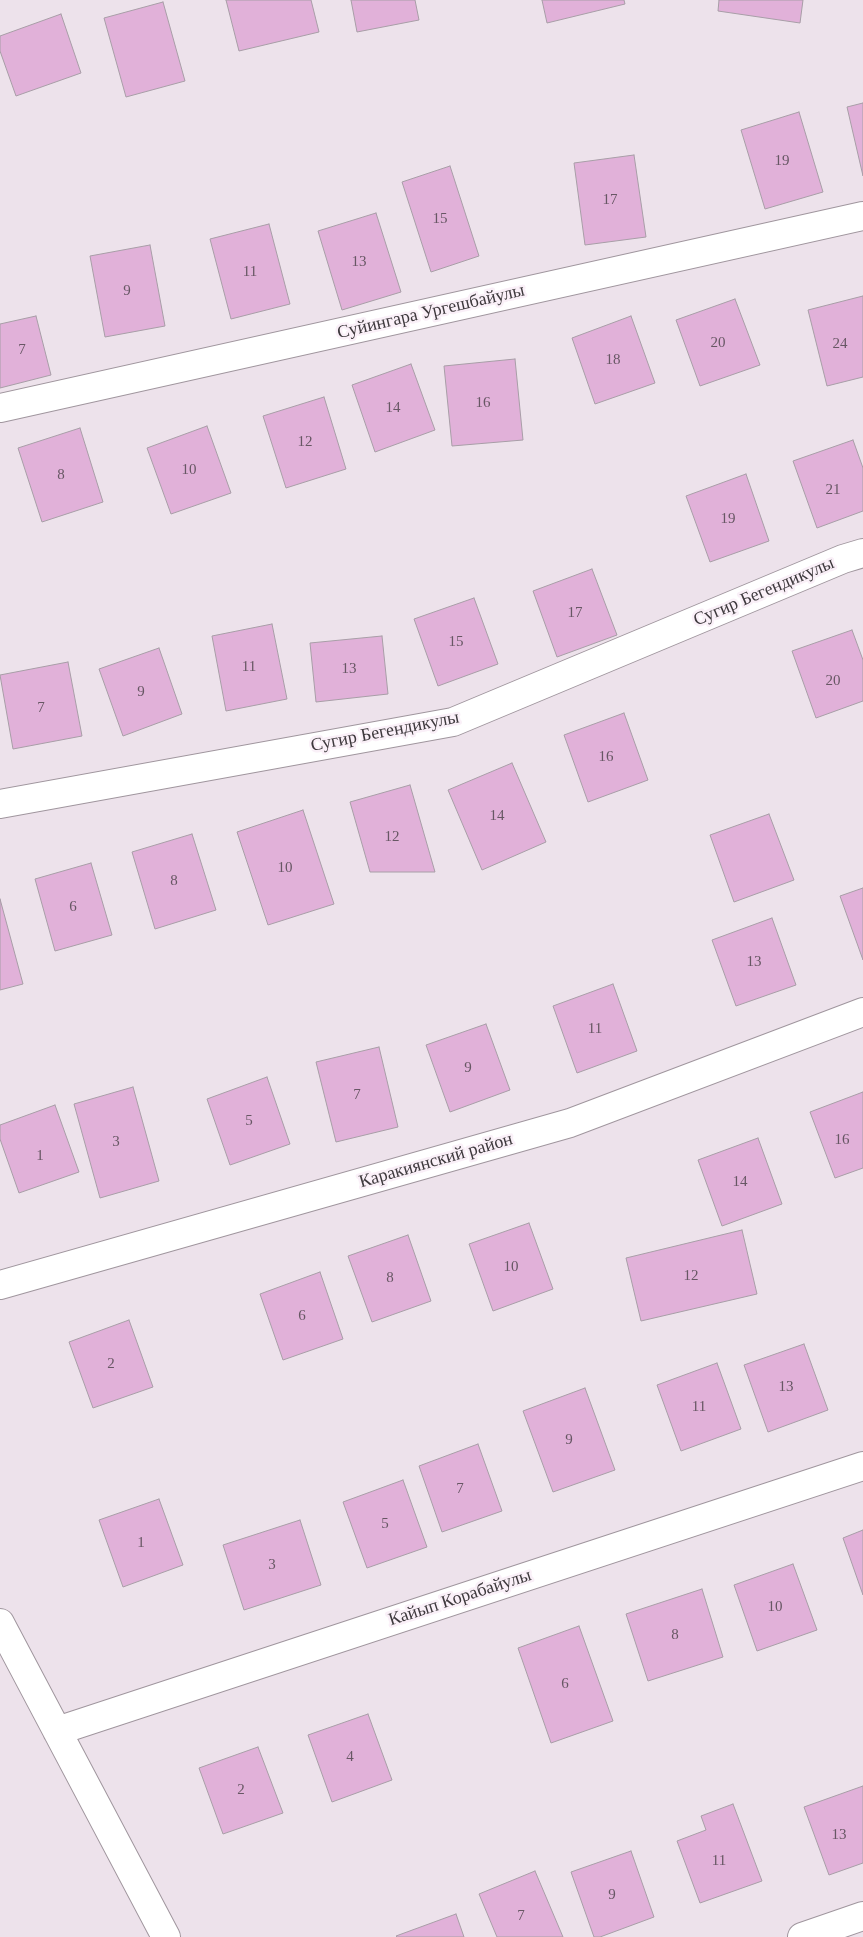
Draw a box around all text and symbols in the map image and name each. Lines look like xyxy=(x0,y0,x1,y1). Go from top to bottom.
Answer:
house number: 19 xyxy=(774,152,790,170)
house number: 17 xyxy=(602,191,618,209)
house number: 15 xyxy=(432,210,448,228)
house number: 13 xyxy=(352,253,366,271)
house number: 11 xyxy=(243,263,257,281)
street label: Суйингара Ургешбайулы xyxy=(335,280,527,344)
house number: 9 xyxy=(123,282,131,300)
house number: 20 xyxy=(710,334,726,352)
house number: 24 xyxy=(832,335,848,353)
house number: 7 xyxy=(18,341,26,359)
house number: 18 xyxy=(606,351,620,369)
house number: 16 xyxy=(476,394,490,412)
house number: 14 xyxy=(386,399,400,417)
house number: 12 xyxy=(298,433,312,451)
house number: 10 xyxy=(182,461,196,479)
house number: 8 xyxy=(57,466,65,484)
house number: 21 xyxy=(826,481,840,499)
house number: 19 xyxy=(720,510,736,528)
street label: Сугир Бегендикулы xyxy=(690,553,838,631)
house number: 17 xyxy=(568,604,582,622)
house number: 15 xyxy=(448,633,464,651)
house number: 11 xyxy=(242,658,256,676)
house number: 13 xyxy=(342,660,356,678)
house number: 20 xyxy=(826,672,840,690)
house number: 9 xyxy=(137,683,145,701)
house number: 7 xyxy=(37,699,45,717)
street label: Сугир Бегендикулы xyxy=(309,707,461,757)
house number: 16 xyxy=(598,748,614,766)
house number: 14 xyxy=(490,807,504,825)
house number: 12 xyxy=(384,828,400,846)
house number: 10 xyxy=(278,859,292,877)
house number: 8 xyxy=(170,872,178,890)
house number: 6 xyxy=(69,898,77,916)
house number: 13 xyxy=(746,953,762,971)
house number: 11 xyxy=(588,1020,602,1038)
house number: 9 xyxy=(464,1059,472,1077)
house number: 7 xyxy=(353,1086,361,1104)
house number: 5 xyxy=(245,1112,253,1130)
street label: Каракиянский район xyxy=(357,1129,515,1193)
house number: 16 xyxy=(834,1131,850,1149)
house number: 3 xyxy=(112,1133,120,1151)
house number: 1 xyxy=(36,1147,44,1165)
house number: 14 xyxy=(732,1173,748,1191)
house number: 10 xyxy=(504,1258,518,1276)
house number: 12 xyxy=(684,1267,698,1285)
house number: 8 xyxy=(386,1269,394,1287)
house number: 6 xyxy=(298,1307,306,1325)
house number: 2 xyxy=(107,1355,115,1373)
house number: 13 xyxy=(778,1378,794,1396)
house number: 11 xyxy=(692,1398,706,1416)
house number: 9 xyxy=(565,1431,573,1449)
house number: 7 xyxy=(456,1480,464,1498)
house number: 5 xyxy=(381,1515,389,1533)
house number: 1 xyxy=(137,1534,145,1552)
house number: 3 xyxy=(268,1556,276,1574)
street label: Кайып Корабайулы xyxy=(386,1565,534,1631)
house number: 10 xyxy=(768,1598,782,1616)
house number: 8 xyxy=(671,1626,679,1644)
house number: 6 xyxy=(561,1675,569,1693)
house number: 4 xyxy=(346,1748,354,1766)
house number: 2 xyxy=(237,1781,245,1799)
house number: 13 xyxy=(832,1826,846,1844)
house number: 11 xyxy=(712,1852,726,1870)
house number: 9 xyxy=(608,1886,616,1904)
house number: 7 xyxy=(517,1907,525,1925)

